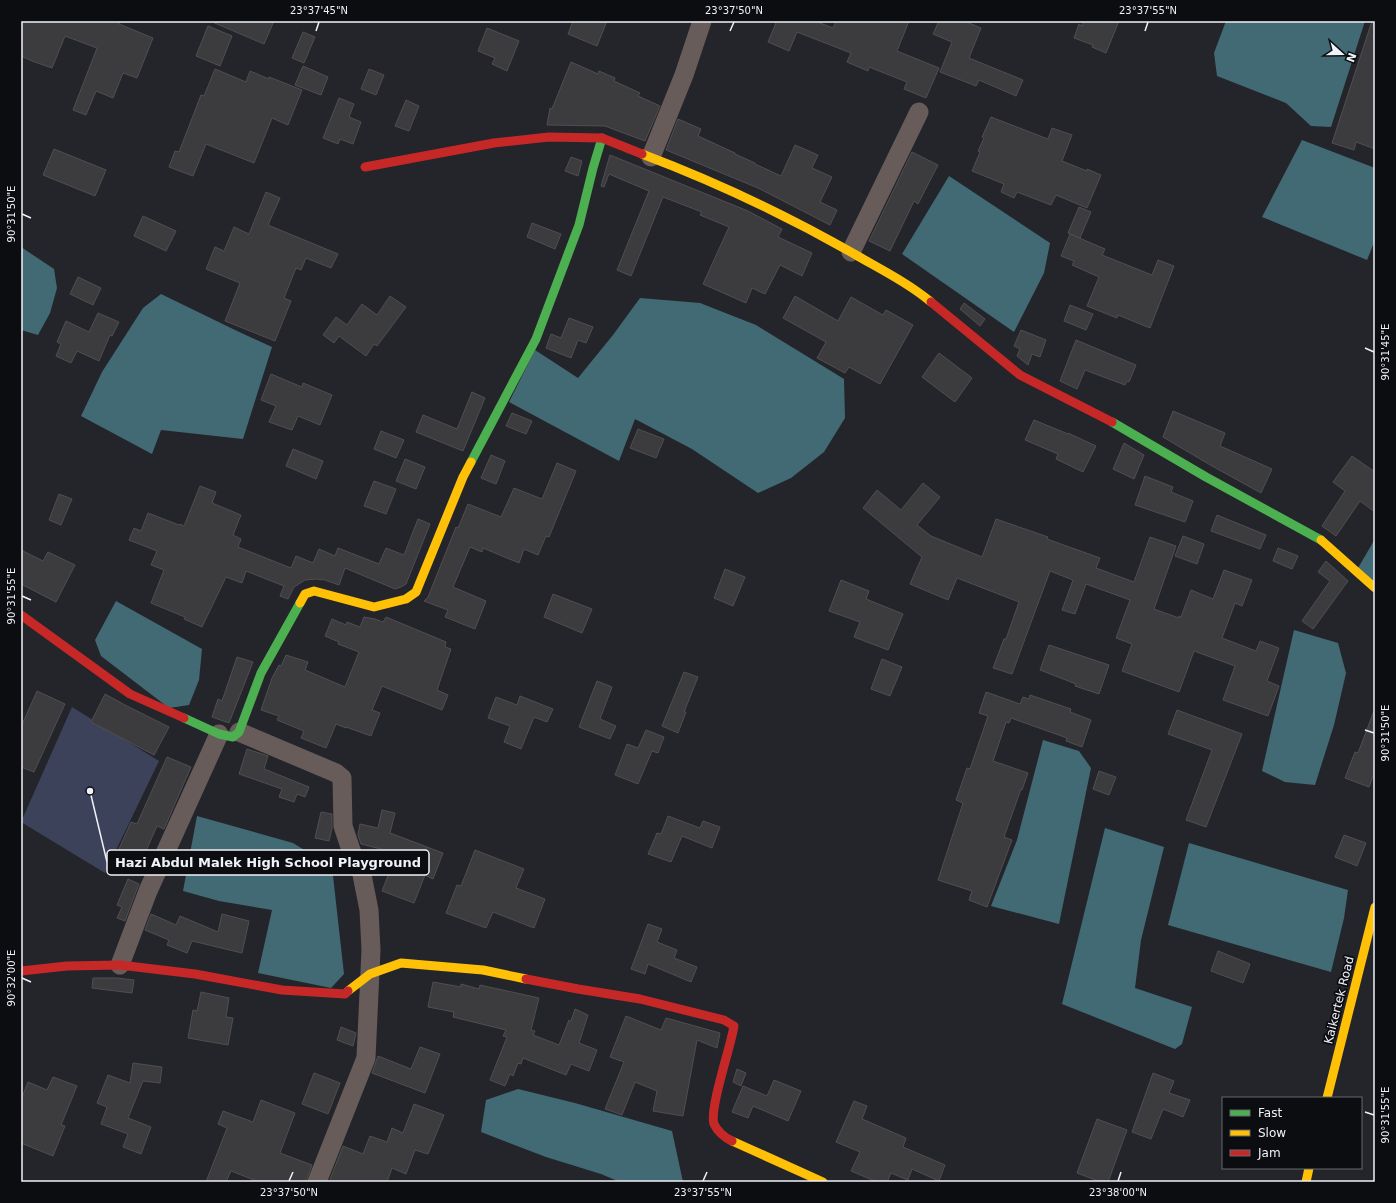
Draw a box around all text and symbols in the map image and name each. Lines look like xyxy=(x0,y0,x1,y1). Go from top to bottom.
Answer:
text: 23°37'45"N xyxy=(290,5,348,16)
text: 23°37'50"N xyxy=(705,5,763,16)
text: 23°37'55"N xyxy=(1119,5,1177,16)
north arrow xyxy=(1322,34,1362,74)
text: N xyxy=(1343,51,1359,64)
text: 90°31'50"E xyxy=(6,186,17,242)
text: 90°31'45"E xyxy=(1380,324,1391,380)
text: 90°31'55"E xyxy=(6,568,17,624)
text: 90°31'50"E xyxy=(1380,705,1391,761)
callout: Hazi Abdul Malek High School Playground xyxy=(107,850,429,875)
text: Hazi Abdul Malek High School Playground xyxy=(115,855,421,870)
text: 90°32'00"E xyxy=(6,950,17,1006)
street label: Kaikertek Road xyxy=(1321,955,1357,1045)
text: 90°31'55"E xyxy=(1380,1087,1391,1143)
legend xyxy=(1222,1097,1362,1169)
text: Fast xyxy=(1258,1106,1282,1120)
text: Slow xyxy=(1258,1126,1286,1140)
text: Jam xyxy=(1257,1146,1281,1160)
text: 23°37'50"N xyxy=(260,1187,318,1198)
text: 23°37'55"N xyxy=(674,1187,732,1198)
text: 23°38'00"N xyxy=(1089,1187,1147,1198)

